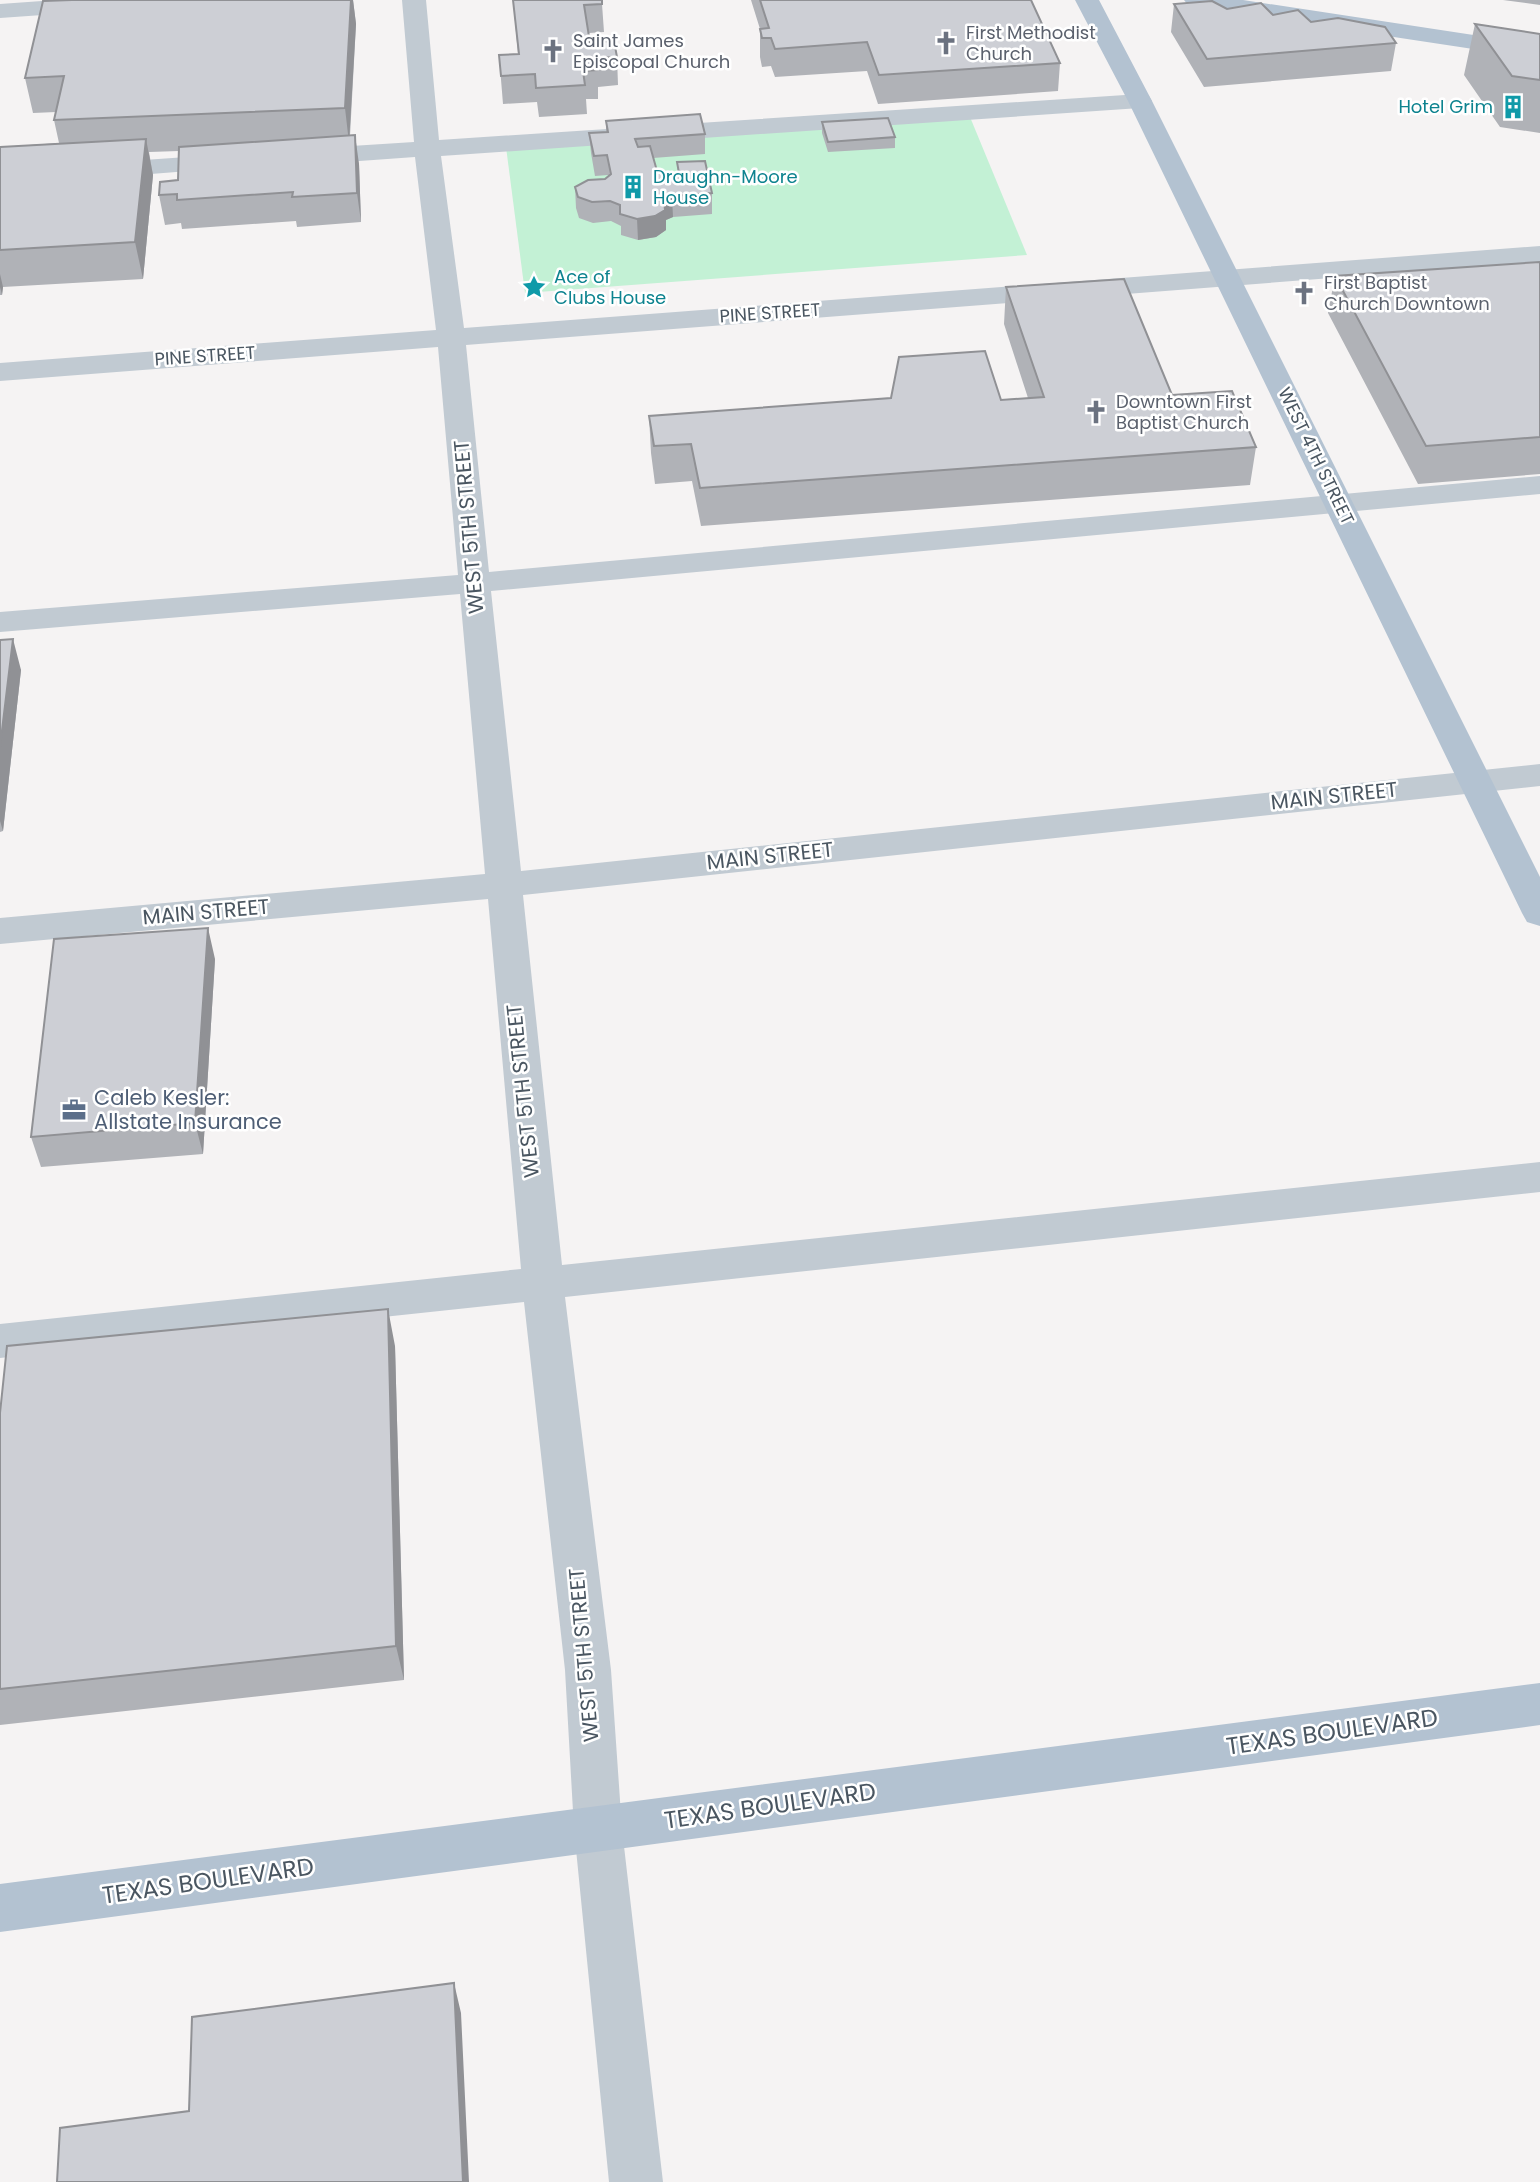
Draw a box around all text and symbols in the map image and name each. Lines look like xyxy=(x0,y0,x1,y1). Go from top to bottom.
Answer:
place label: First Methodist Church xyxy=(966,20,1096,66)
place label: Saint James Episcopal Church xyxy=(573,28,730,74)
church icon: First Methodist Church xyxy=(932,29,960,57)
church icon: Saint James Episcopal Church xyxy=(539,37,567,65)
building icon: Hotel Grim xyxy=(1499,93,1527,121)
place label: Hotel Grim xyxy=(1398,94,1493,119)
place label: Draughn-Moore House xyxy=(653,164,798,210)
building icon: Draughn-Moore House xyxy=(619,173,647,201)
place label: Ace of Clubs House xyxy=(554,264,666,310)
place label: First Baptist Church Downtown xyxy=(1324,270,1490,316)
place icon: Ace of Clubs House xyxy=(520,273,548,301)
church icon: First Baptist Church Downtown xyxy=(1290,279,1318,307)
street label: PINE STREET xyxy=(719,296,821,328)
street label: PINE STREET xyxy=(154,339,256,371)
street label: WEST 4TH STREET xyxy=(1272,383,1361,529)
place label: Downtown First Baptist Church xyxy=(1116,389,1252,435)
church icon: Downtown First Baptist Church xyxy=(1082,398,1110,426)
street label: WEST 5TH STREET xyxy=(446,439,491,615)
street label: MAIN STREET xyxy=(1269,774,1399,817)
street label: MAIN STREET xyxy=(705,834,835,877)
street label: MAIN STREET xyxy=(141,892,271,931)
street label: WEST 5TH STREET xyxy=(499,1003,546,1179)
place label: Caleb Kesler: Allstate Insurance xyxy=(94,1083,282,1136)
office icon: Caleb Kesler: Allstate Insurance xyxy=(60,1096,88,1124)
street label: WEST 5TH STREET xyxy=(561,1567,606,1743)
street label: TEXAS BOULEVARD xyxy=(1224,1700,1440,1763)
street label: TEXAS BOULEVARD xyxy=(662,1774,878,1837)
street label: TEXAS BOULEVARD xyxy=(100,1849,316,1912)

